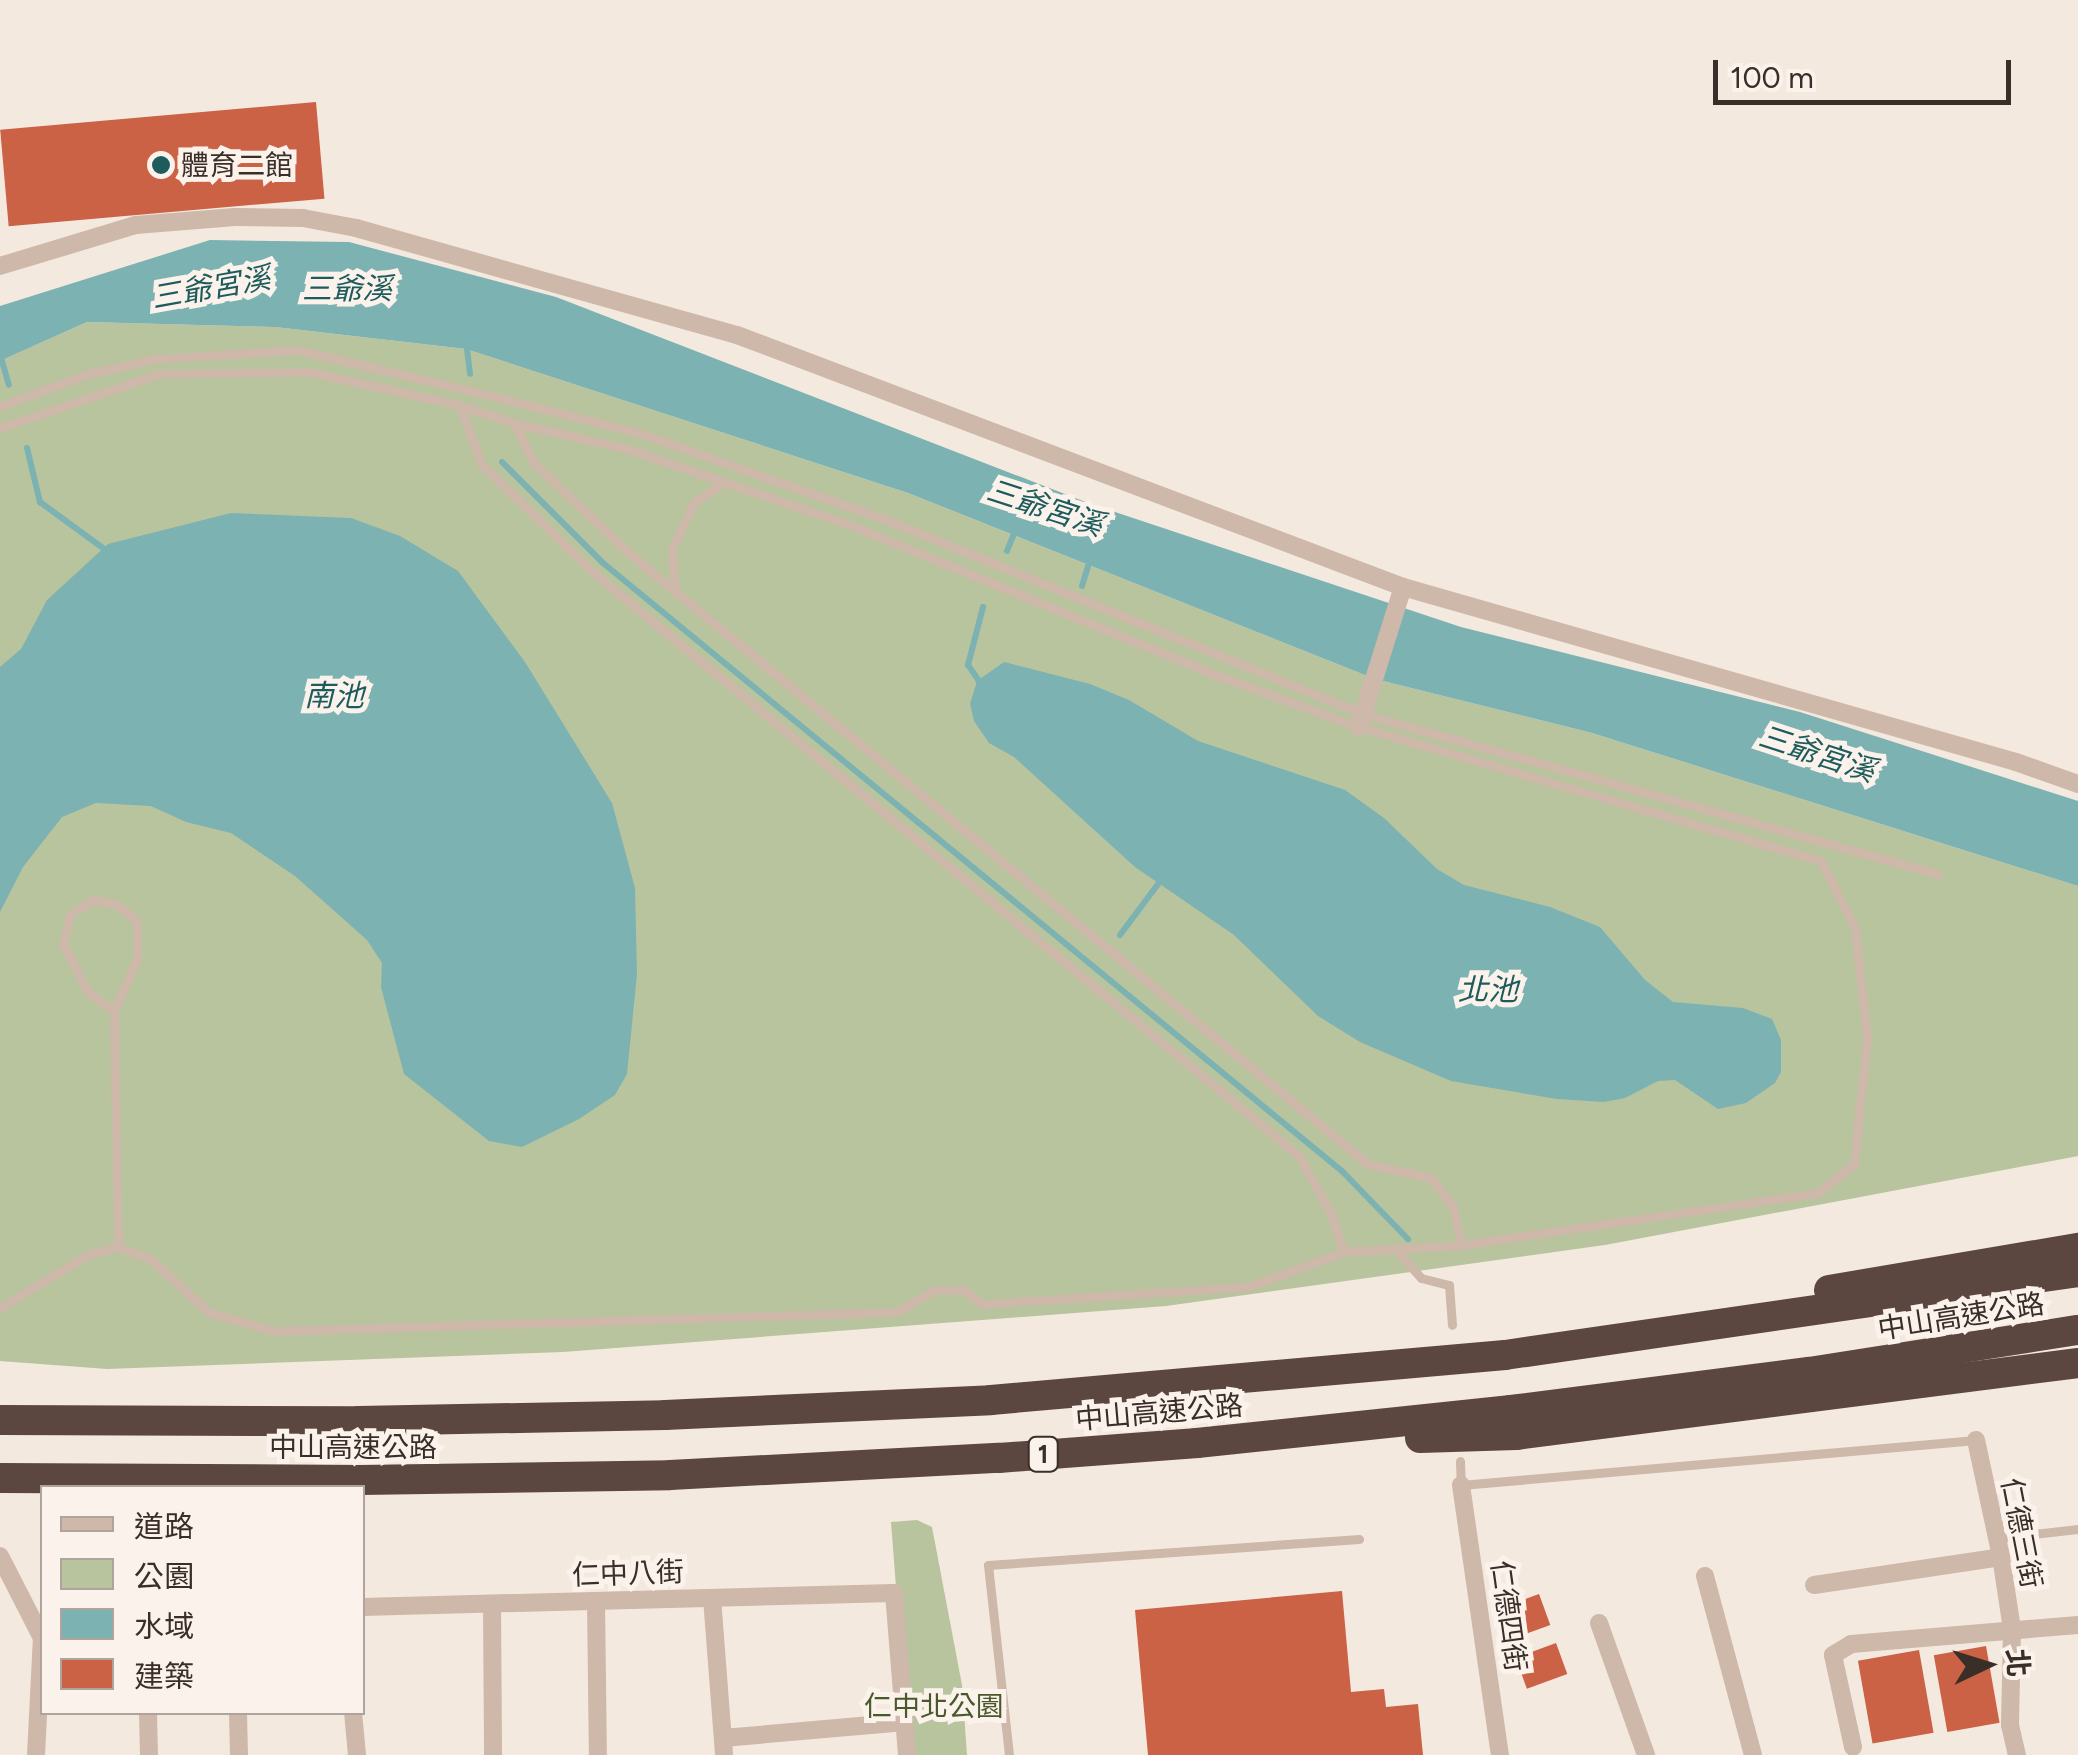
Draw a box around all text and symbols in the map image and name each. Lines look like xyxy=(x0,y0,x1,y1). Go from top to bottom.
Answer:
scale bar xyxy=(1718,40,2016,102)
text: 100 m xyxy=(1730,59,1814,96)
place label: 體育二館 xyxy=(181,148,293,182)
marker: 體育二館 xyxy=(150,154,172,176)
water label: 三爺宮溪 xyxy=(149,260,273,316)
water label: 三爺溪 xyxy=(302,271,392,307)
water label: 三爺宮溪 xyxy=(982,472,1108,544)
water label: 南池 xyxy=(304,678,364,714)
water label: 三爺宮溪 xyxy=(1754,718,1880,790)
water label: 北池 xyxy=(1458,972,1518,1008)
street label: 中山高速公路 xyxy=(1875,1286,2047,1346)
street label: 中山高速公路 xyxy=(1074,1388,1244,1436)
street label: 中山高速公路 xyxy=(269,1430,437,1464)
road number: 1 xyxy=(1026,1434,1060,1474)
street label: 仁德三街 xyxy=(1995,1475,2049,1591)
legend xyxy=(40,1485,365,1715)
text: 道路 xyxy=(134,1508,194,1545)
street label: 仁中八街 xyxy=(571,1554,685,1592)
text: 公園 xyxy=(134,1558,194,1595)
street label: 仁德四街 xyxy=(1485,1558,1533,1674)
text: 水域 xyxy=(134,1608,194,1645)
north arrow xyxy=(1938,1615,2038,1715)
text: 北 xyxy=(2000,1648,2036,1678)
text: 建築 xyxy=(134,1658,194,1695)
park label: 仁中北公園 xyxy=(864,1689,1004,1723)

